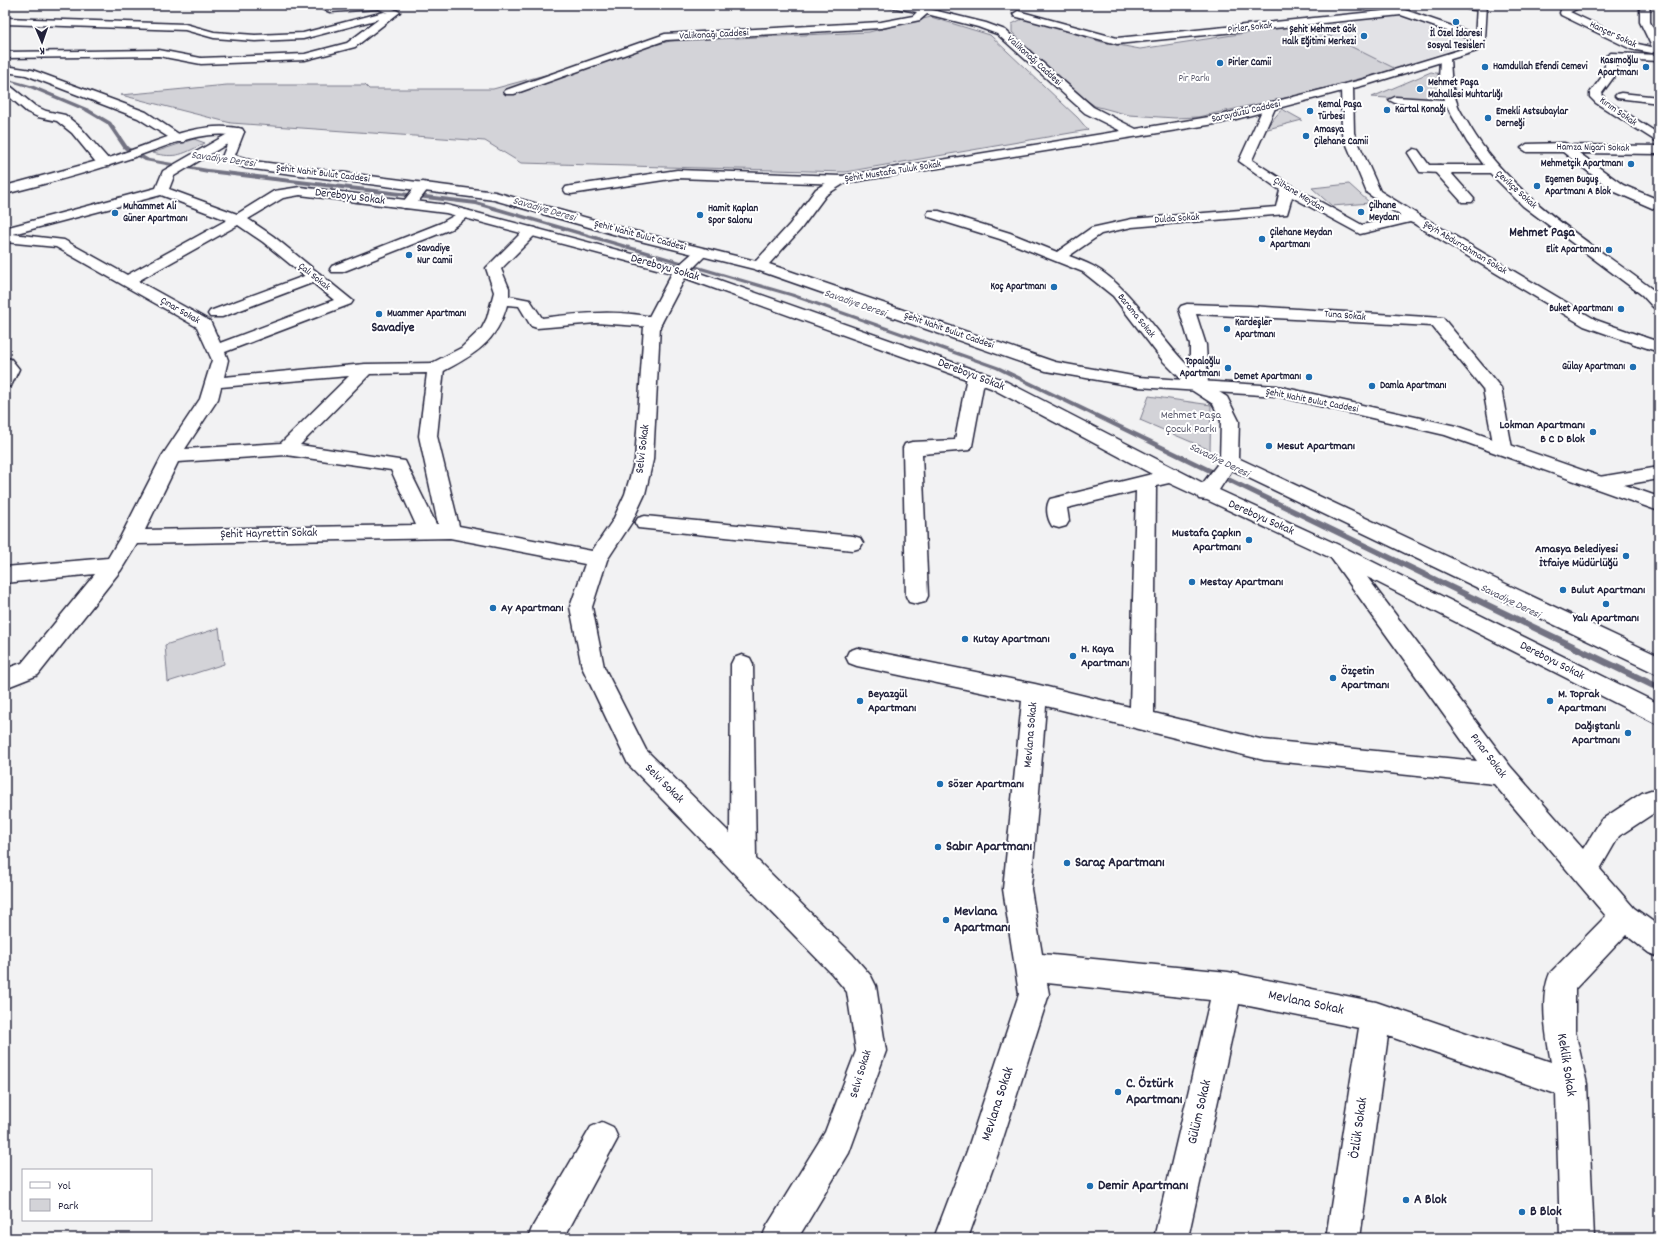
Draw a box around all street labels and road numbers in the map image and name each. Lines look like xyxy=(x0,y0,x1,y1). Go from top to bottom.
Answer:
street label: Hançer Sokak xyxy=(1587,18,1639,52)
street label: Pirler Sokak xyxy=(1227,19,1273,37)
street label: Valikonağı Caddesi xyxy=(679,26,749,44)
street label: Valikonağı Caddesi xyxy=(1003,33,1065,90)
street label: Kırım Sokak xyxy=(1596,94,1640,130)
street label: Saraydüzü Caddesi xyxy=(1210,97,1282,127)
street label: Hamza Nigari Sokak xyxy=(1556,140,1630,156)
street label: Şehit Mustafa Tuluk Sokak xyxy=(844,157,942,187)
street label: Şehit Nahit Bulut Caddesi xyxy=(275,161,371,187)
street label: Çevikçe Sokak xyxy=(1492,168,1540,212)
street label: Çilhane Meydan xyxy=(1271,174,1328,216)
street label: Dereboyu Sokak xyxy=(314,184,386,210)
street label: Dulda Sokak xyxy=(1154,210,1200,228)
street label: Şehit Nahit Bulut Caddesi xyxy=(593,217,687,255)
street label: Şeyh Abdurrahman Sokak xyxy=(1421,217,1509,279)
street label: Dereboyu Sokak xyxy=(629,250,701,286)
street label: Çalı Sokak xyxy=(295,260,333,294)
street label: Barama Sokak xyxy=(1114,291,1158,341)
street label: Çınar Sokak xyxy=(158,294,202,328)
street label: Tuna Sokak xyxy=(1324,307,1366,325)
street label: Şehit Nahit Bulut Caddesi xyxy=(902,309,996,353)
street label: Dereboyu Sokak xyxy=(935,354,1007,396)
street label: Şehit Nahit Bulut Caddesi xyxy=(1264,385,1360,417)
street label: Selvi Sokak xyxy=(632,423,654,475)
street label: Dereboyu Sokak xyxy=(1225,496,1297,540)
street label: Şehit Hayrettin Sokak xyxy=(220,525,318,543)
street label: Dereboyu Sokak xyxy=(1517,637,1587,685)
street label: Mevlana Sokak xyxy=(1020,701,1042,769)
street label: Pınar Sokak xyxy=(1466,730,1511,782)
street label: Selvi Sokak xyxy=(640,760,688,808)
street label: Mevlana Sokak xyxy=(1266,985,1346,1021)
street label: Keklik Sokak xyxy=(1551,1032,1581,1098)
street label: Selvi Sokak xyxy=(846,1048,876,1100)
street label: Mevlana Sokak xyxy=(977,1064,1019,1144)
street label: Gülüm Sokak xyxy=(1183,1077,1217,1146)
street label: Özlük Sokak xyxy=(1345,1096,1373,1160)

